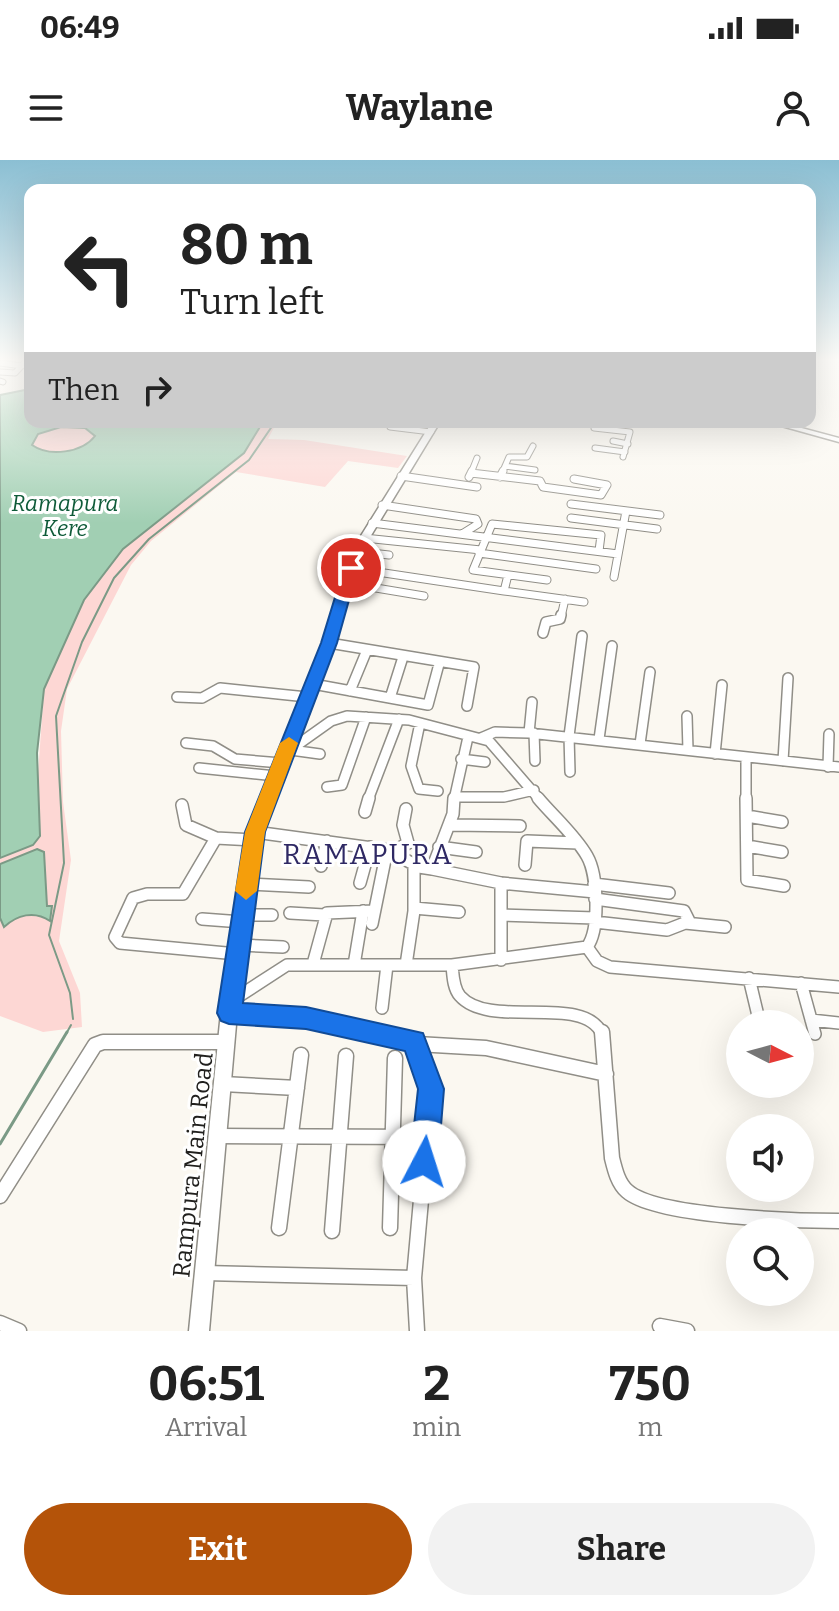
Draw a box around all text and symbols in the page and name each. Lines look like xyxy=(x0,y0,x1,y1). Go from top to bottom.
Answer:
text: 06:49 xyxy=(40,10,120,46)
icon: menu xyxy=(24,86,68,130)
text: Waylane xyxy=(346,86,493,130)
icon: person xyxy=(771,86,815,130)
text: 80 m xyxy=(180,212,313,279)
icon: left xyxy=(48,216,152,320)
text: Turn left xyxy=(180,280,324,324)
icon: right xyxy=(135,368,179,412)
text: Then xyxy=(48,372,119,408)
water label: Ramapura Kere xyxy=(12,490,118,542)
pin xyxy=(317,534,385,602)
icon: arrive xyxy=(329,546,373,590)
district label: RAMAPURA xyxy=(282,838,454,871)
north arrow xyxy=(726,1010,814,1098)
map controls xyxy=(726,1010,814,1306)
street label: Rampura Main Road xyxy=(167,1051,219,1279)
button: sound xyxy=(726,1114,814,1202)
position arrow xyxy=(382,1120,466,1204)
button: search xyxy=(726,1218,814,1306)
text: 06:51 xyxy=(148,1355,264,1413)
text: 2 xyxy=(423,1355,450,1413)
text: 750 xyxy=(609,1355,691,1413)
text: Arrival xyxy=(165,1412,247,1443)
text: min xyxy=(412,1412,461,1443)
text: m xyxy=(638,1412,662,1443)
button: Exit xyxy=(24,1503,412,1595)
button: Share xyxy=(428,1503,815,1595)

